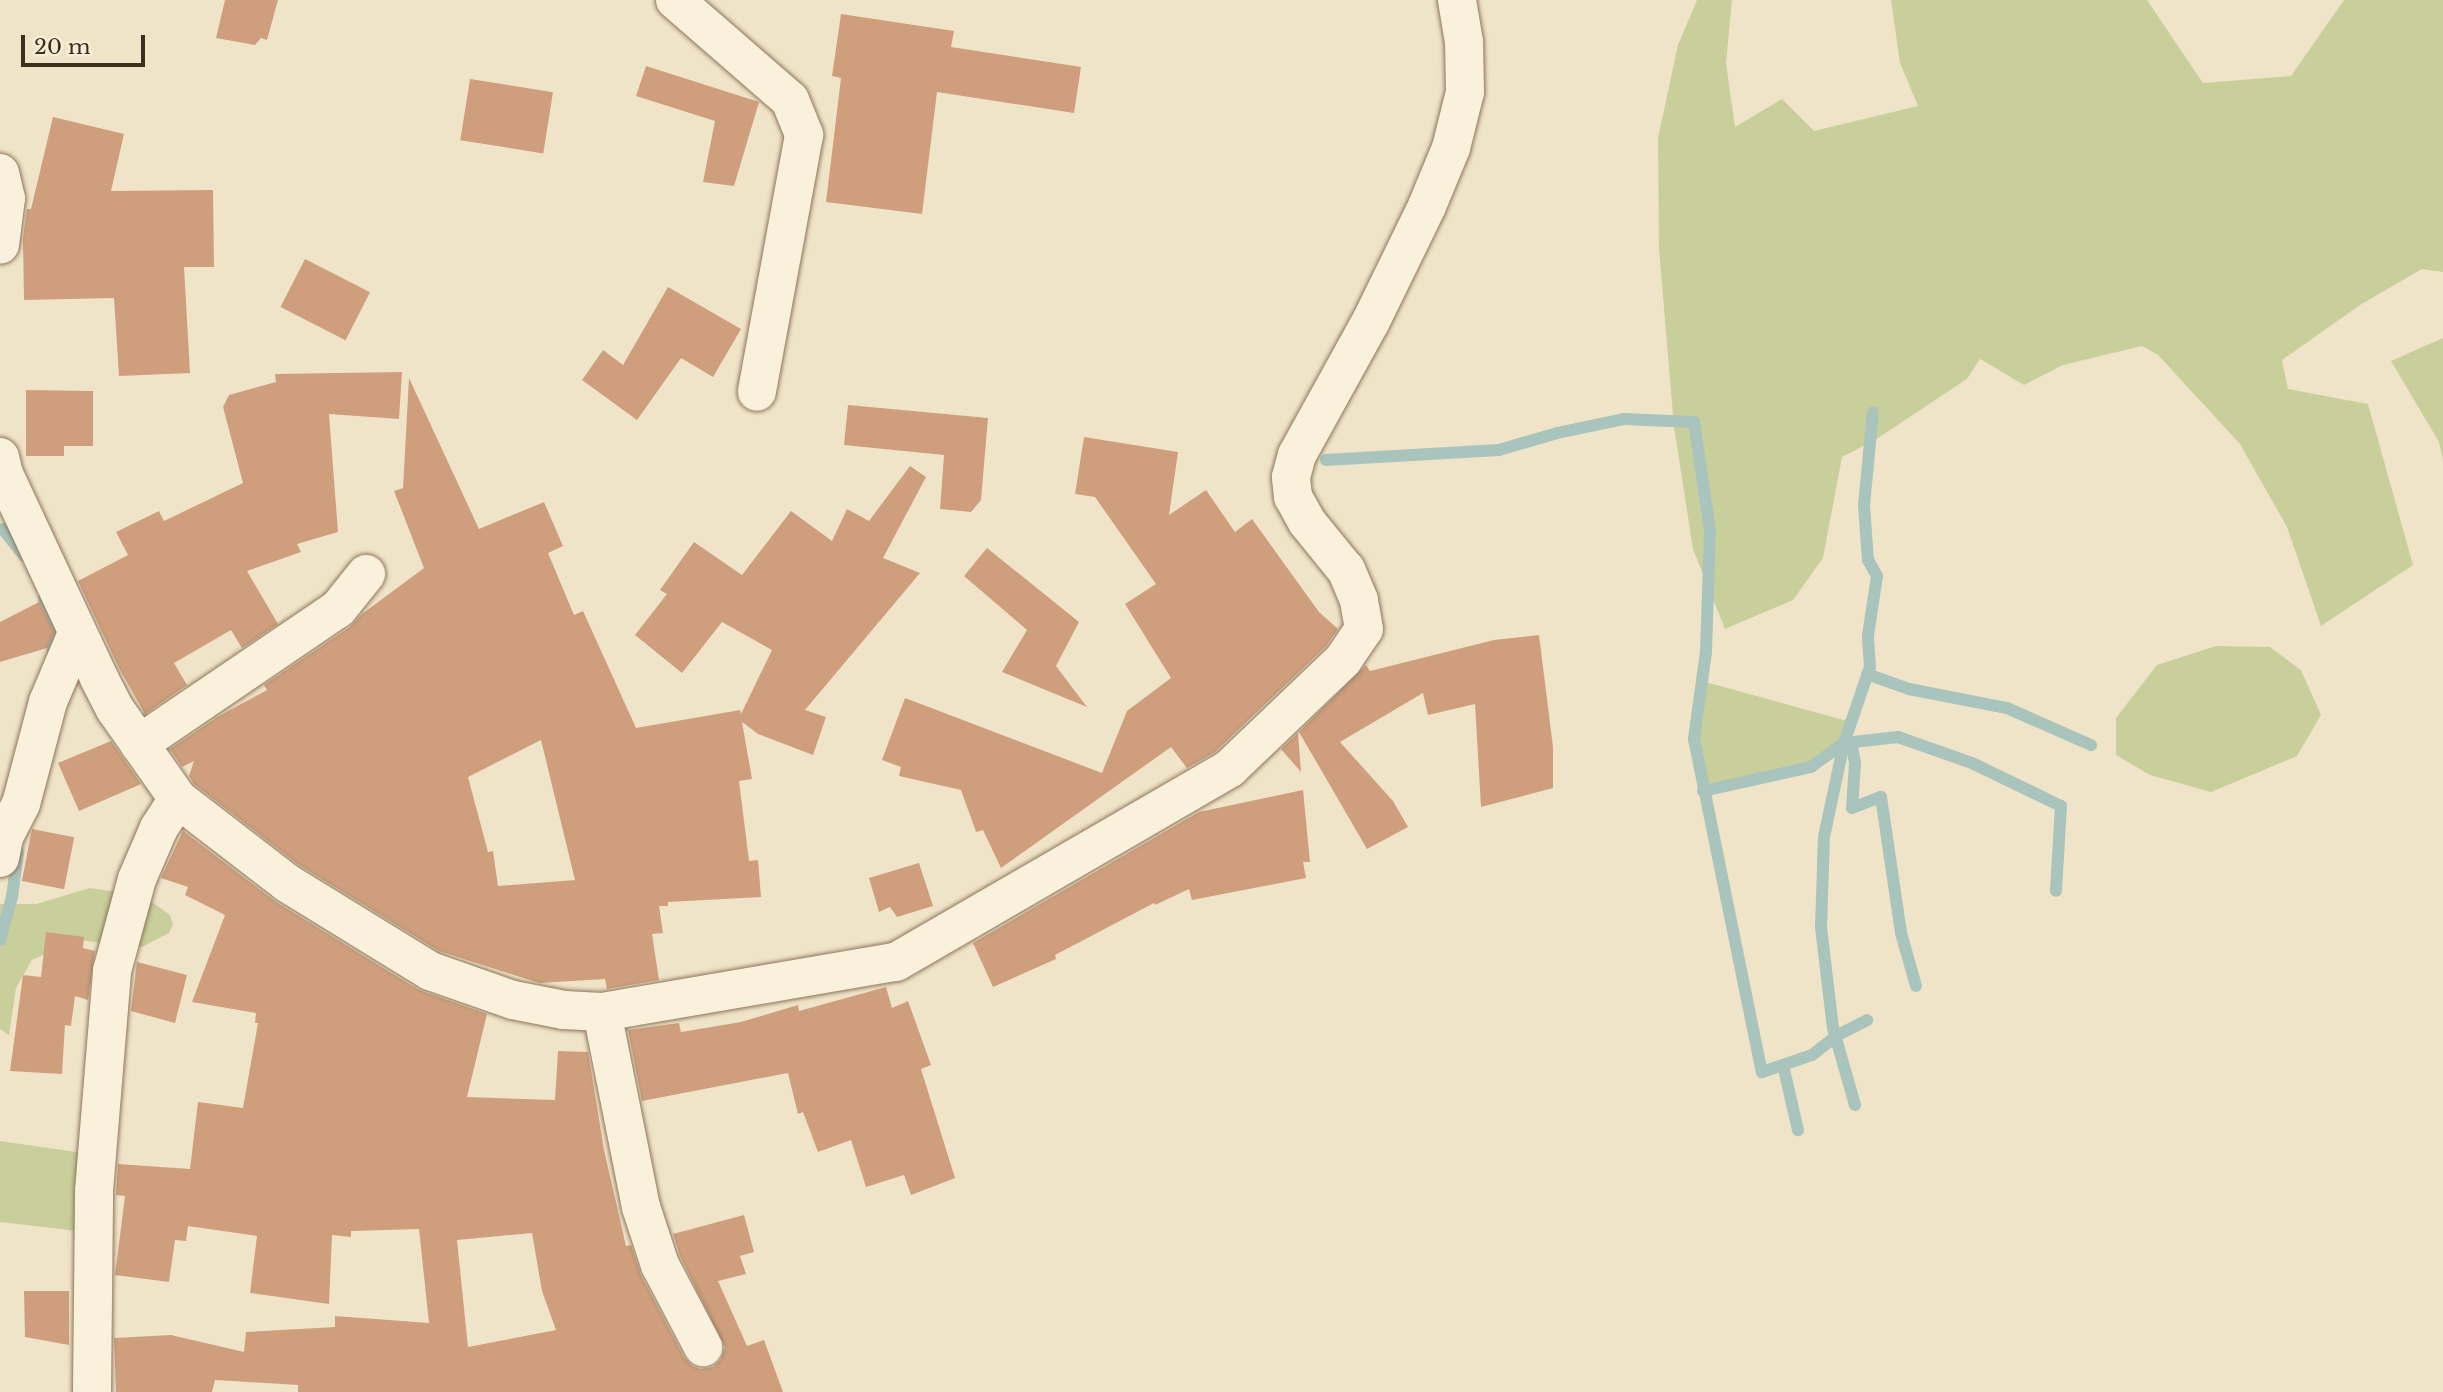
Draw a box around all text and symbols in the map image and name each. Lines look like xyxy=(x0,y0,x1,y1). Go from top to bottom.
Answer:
scale bar xyxy=(24,21,149,65)
text: 20 m xyxy=(34,34,91,60)

